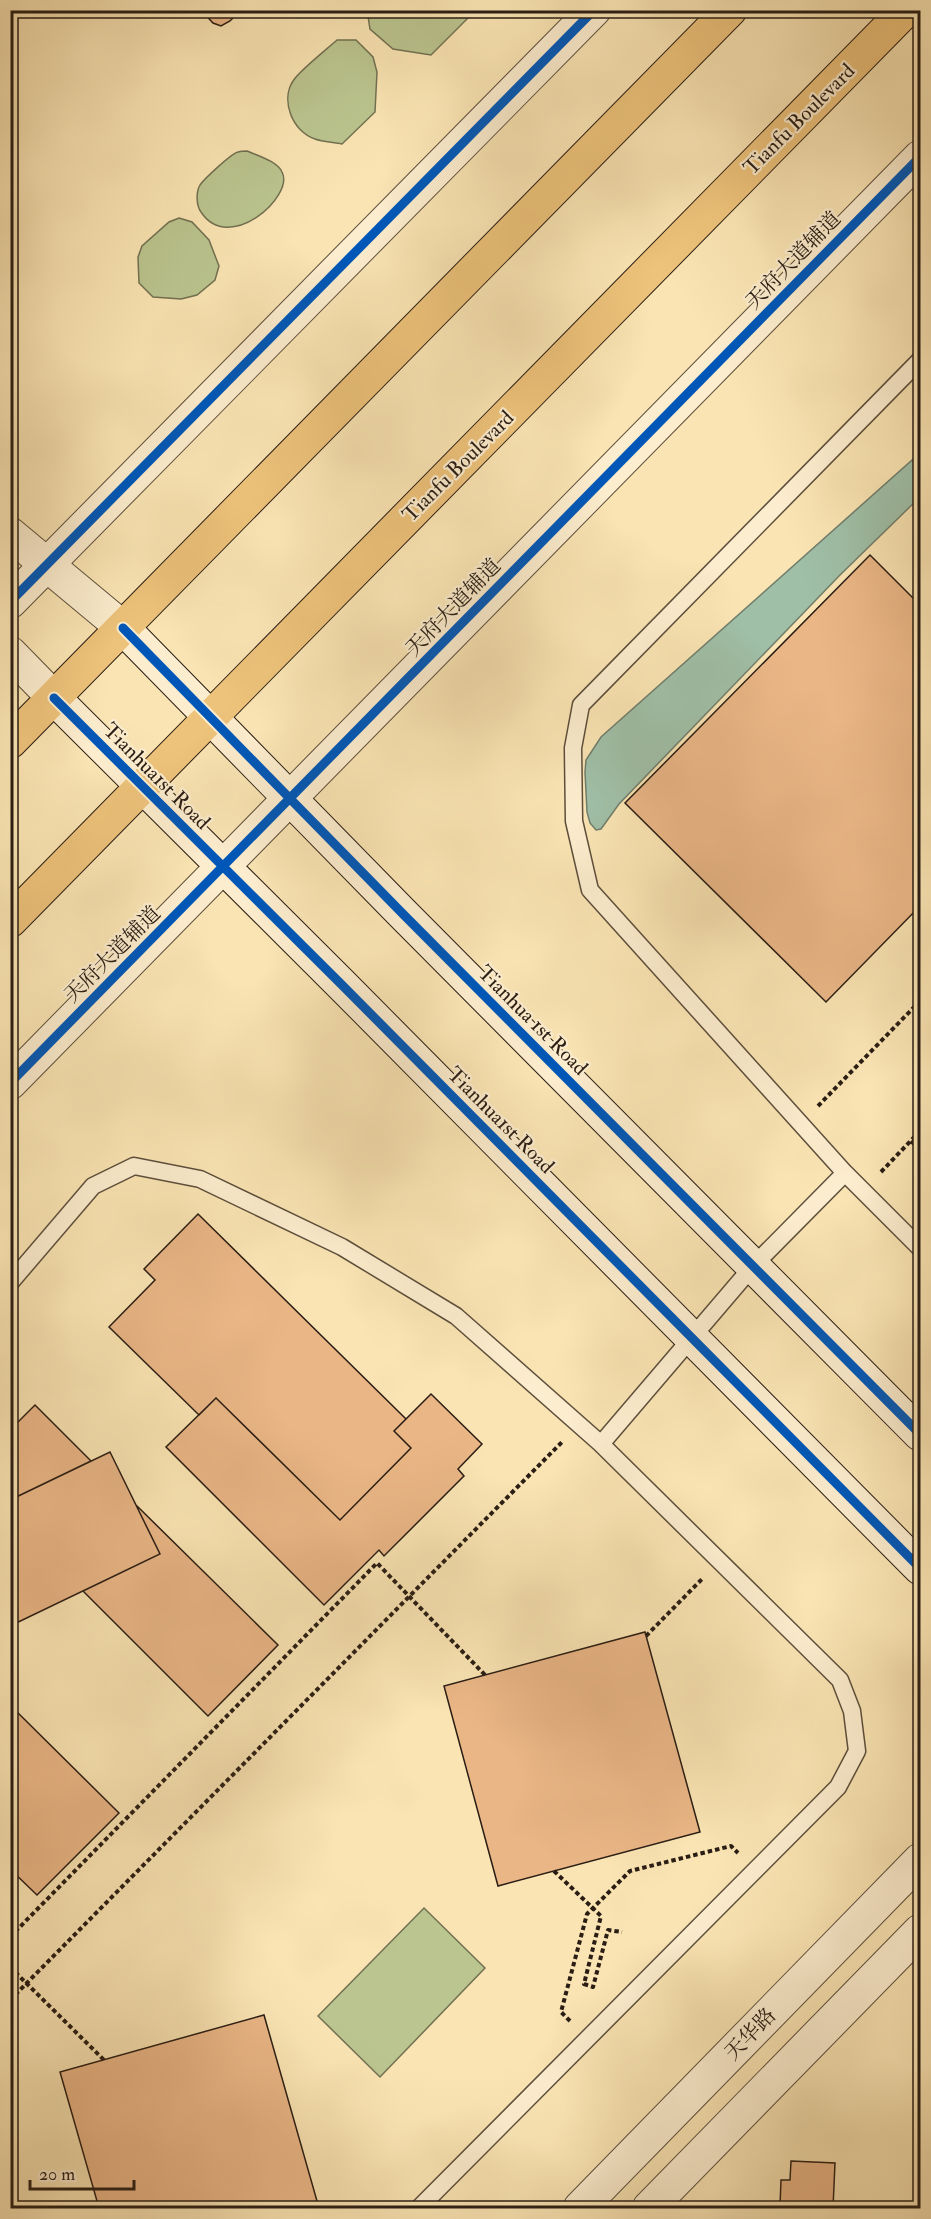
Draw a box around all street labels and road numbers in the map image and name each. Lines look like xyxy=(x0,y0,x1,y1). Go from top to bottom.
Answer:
street label: Tianfu Boulevard xyxy=(738,57,861,181)
street label: 天府大道辅道 xyxy=(740,206,847,315)
street label: Tianfu Boulevard xyxy=(397,404,520,528)
street label: 天府大道辅道 xyxy=(400,553,507,662)
street label: Tianhua1st Road xyxy=(97,717,216,836)
street label: 天府大道辅道 xyxy=(58,900,166,1008)
street label: Tianhua 1st Road xyxy=(472,960,594,1082)
street label: Tianhua1st Road xyxy=(441,1061,560,1180)
street label: 天华路 xyxy=(719,2002,782,2066)

